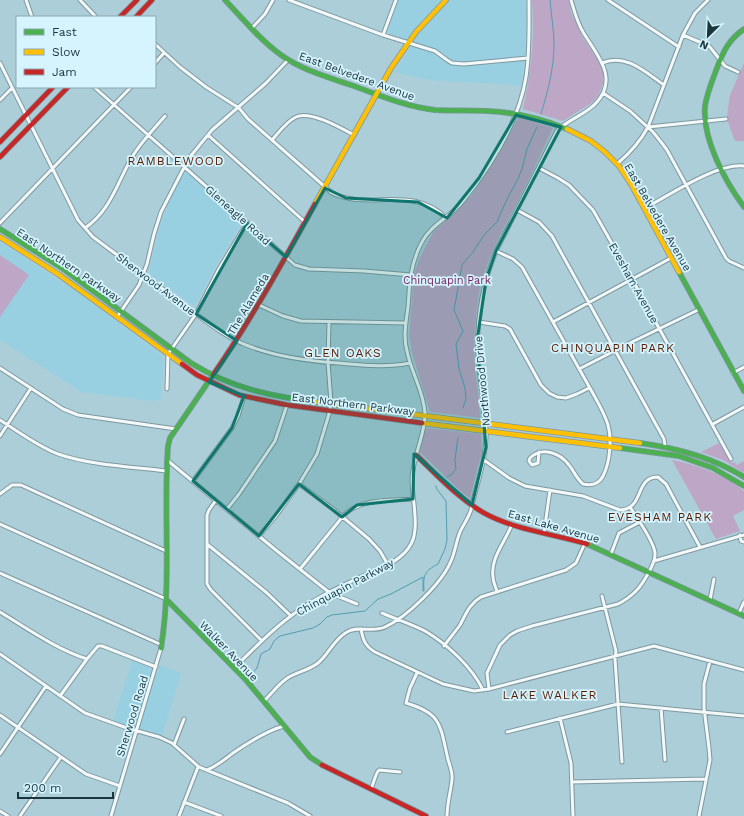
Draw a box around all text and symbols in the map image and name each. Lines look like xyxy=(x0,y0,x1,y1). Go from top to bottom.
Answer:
legend xyxy=(16,16,156,88)
north arrow xyxy=(688,16,728,56)
text: Fast xyxy=(52,25,77,39)
text: N xyxy=(698,37,711,52)
text: Slow xyxy=(52,45,80,59)
street label: East Belvedere Avenue xyxy=(297,49,416,103)
text: Jam xyxy=(52,65,77,79)
district label: RAMBLEWOOD xyxy=(128,154,224,168)
street label: East Belvedere Avenue xyxy=(621,161,694,273)
street label: Gleneagle Road xyxy=(202,183,273,248)
street label: East Northern Parkway xyxy=(14,226,124,305)
street label: Evesham Avenue xyxy=(606,241,661,326)
street label: Sherwood Avenue xyxy=(113,250,198,318)
street label: The Alameda xyxy=(225,271,272,337)
park label: Chinquapin Park xyxy=(403,274,491,287)
street label: Northwood Drive xyxy=(472,335,493,427)
district label: CHINQUAPIN PARK xyxy=(551,341,675,355)
district label: GLEN OAKS xyxy=(304,346,382,360)
street label: East Northern Parkway xyxy=(291,391,415,418)
street label: East Lake Avenue xyxy=(507,507,601,546)
district label: EVESHAM PARK xyxy=(608,510,712,524)
street label: Chinquapin Parkway xyxy=(294,556,397,619)
street label: Walker Avenue xyxy=(197,619,261,684)
street label: Sherwood Road xyxy=(114,674,151,758)
district label: LAKE WALKER xyxy=(502,688,598,702)
scale bar xyxy=(18,774,113,800)
text: 200 m xyxy=(24,781,61,795)

